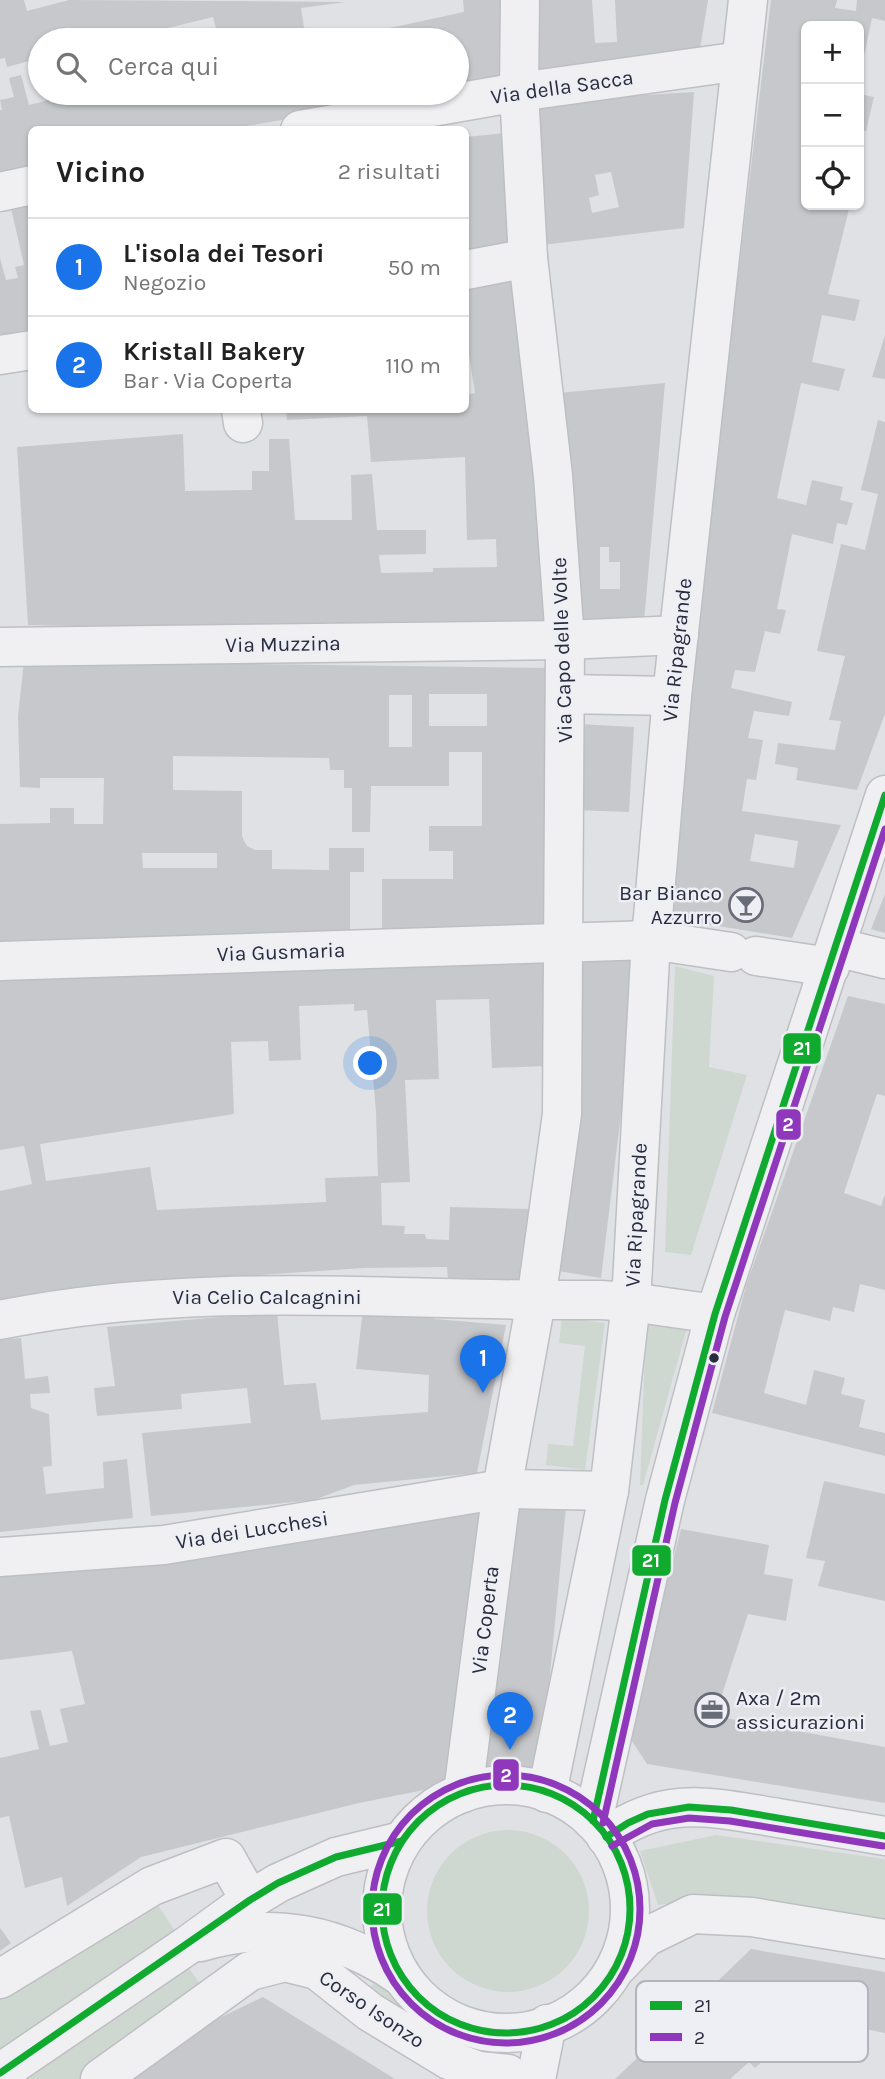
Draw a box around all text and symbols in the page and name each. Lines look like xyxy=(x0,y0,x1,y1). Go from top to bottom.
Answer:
map controls xyxy=(801,21,864,210)
button: + xyxy=(801,21,864,84)
search box xyxy=(28,28,469,105)
icon: search xyxy=(52,48,90,86)
text: Cerca qui xyxy=(108,51,219,82)
street label: Via della Sacca xyxy=(489,65,635,109)
button: − xyxy=(801,84,864,147)
button: locate xyxy=(801,147,864,210)
text: Vicino xyxy=(56,154,145,190)
text: 2 risultati xyxy=(338,158,441,185)
text: L'isola dei Tesori xyxy=(123,238,325,269)
text: 1 xyxy=(75,254,83,281)
text: 50 m xyxy=(387,254,441,281)
text: Negozio xyxy=(123,269,206,296)
text: Kristall Bakery xyxy=(123,336,305,367)
text: 2 xyxy=(72,352,86,379)
text: 110 m xyxy=(385,352,441,379)
text: Bar · Via Coperta xyxy=(123,367,293,394)
street label: Via Capo delle Volte xyxy=(547,557,577,743)
street label: Via Ripagrande xyxy=(658,577,696,723)
street label: Via Muzzina xyxy=(225,631,341,657)
place label: Bar Bianco Azzurro xyxy=(619,881,722,929)
bar icon: Bar Bianco Azzurro xyxy=(727,886,765,924)
street label: Via Gusmaria xyxy=(216,938,346,966)
line badge: 21 xyxy=(782,1032,822,1065)
text: 21 xyxy=(793,1038,811,1060)
your location xyxy=(353,1046,387,1080)
line badge: 2 xyxy=(775,1108,802,1141)
text: 2 xyxy=(782,1114,794,1136)
street label: Via Ripagrande xyxy=(620,1142,652,1288)
street label: Via Celio Calcagnini xyxy=(172,1285,362,1309)
pin: 1 xyxy=(460,1335,506,1393)
unlabelled marker xyxy=(707,1351,721,1365)
street label: Via dei Lucchesi xyxy=(174,1506,330,1554)
line badge: 21 xyxy=(631,1544,672,1577)
text: 21 xyxy=(642,1550,660,1572)
street label: Via Coperta xyxy=(466,1564,504,1676)
place label: Axa / 2m assicurazioni xyxy=(736,1686,865,1734)
office icon: Axa / 2m assicurazioni xyxy=(693,1691,731,1729)
pin: 2 xyxy=(487,1692,533,1750)
line badge: 2 xyxy=(492,1758,520,1792)
text: 2 xyxy=(500,1765,512,1787)
line badge: 21 xyxy=(362,1892,403,1926)
text: 21 xyxy=(373,1899,391,1921)
street label: Corso Isonzo xyxy=(315,1965,429,2053)
legend xyxy=(636,1981,868,2062)
text: 21 xyxy=(694,1995,711,2017)
text: 2 xyxy=(694,2027,705,2049)

